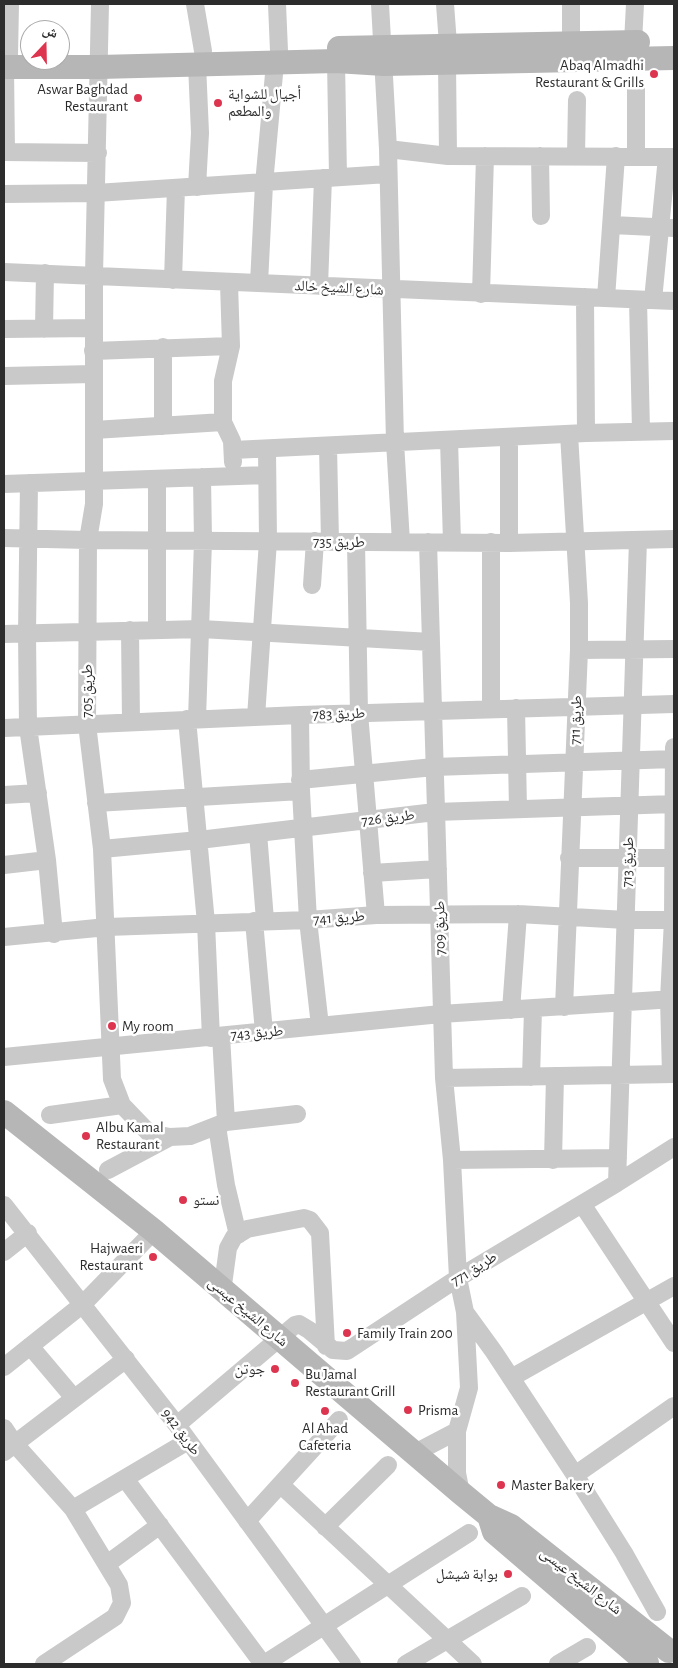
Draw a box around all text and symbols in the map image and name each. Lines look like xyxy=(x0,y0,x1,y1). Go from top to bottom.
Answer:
north arrow xyxy=(20,20,70,70)
text: ش xyxy=(41,23,59,41)
place label: Abaq Almadhi Restaurant & Grills xyxy=(535,56,644,91)
marker: Abaq Almadhi Restaurant & Grills xyxy=(648,68,660,80)
place label: Aswar Baghdad Restaurant xyxy=(37,80,128,115)
place label: أجيال للشواية والمطعم xyxy=(228,85,301,120)
marker: Aswar Baghdad Restaurant xyxy=(132,92,144,104)
marker: أجيال للشواية والمطعم xyxy=(212,97,224,109)
street label: شارع الشيخ خالد xyxy=(294,277,384,299)
street label: طريق 735 xyxy=(313,533,365,551)
street label: طريق 705 xyxy=(78,664,96,718)
street label: طريق 711 xyxy=(566,695,586,745)
street label: طريق 783 xyxy=(312,704,366,724)
street label: طريق 726 xyxy=(360,806,416,830)
street label: طريق 713 xyxy=(618,836,638,888)
street label: طريق 709 xyxy=(431,901,449,955)
street label: طريق 741 xyxy=(313,907,365,929)
place label: My room xyxy=(122,1017,174,1035)
marker: My room xyxy=(106,1020,118,1032)
street label: طريق 743 xyxy=(230,1022,284,1044)
place label: Albu Kamal Restaurant xyxy=(96,1118,164,1153)
marker: Albu Kamal Restaurant xyxy=(80,1130,92,1142)
place label: نستو xyxy=(193,1191,219,1209)
marker: نستو xyxy=(177,1194,189,1206)
place label: Hajwaeri Restaurant xyxy=(80,1239,143,1274)
street label: طريق 771 xyxy=(448,1248,500,1290)
marker: Hajwaeri Restaurant xyxy=(147,1251,159,1263)
street label: شارع الشيخ عيسى xyxy=(204,1273,292,1351)
place label: Family Train 200 xyxy=(357,1324,453,1342)
marker: Family Train 200 xyxy=(341,1327,353,1339)
place label: جوتن xyxy=(235,1360,265,1378)
marker: جوتن xyxy=(269,1363,281,1375)
place label: Bu Jamal Restaurant Grill xyxy=(305,1365,396,1400)
marker: Bu Jamal Restaurant Grill xyxy=(289,1377,301,1389)
place label: Prisma xyxy=(418,1401,459,1419)
marker: Prisma xyxy=(402,1404,414,1416)
street label: طريق 942 xyxy=(157,1405,205,1459)
marker: Al Ahad Cafeteria xyxy=(319,1405,331,1417)
place label: Al Ahad Cafeteria xyxy=(299,1419,351,1454)
place label: Master Bakery xyxy=(511,1476,594,1494)
marker: Master Bakery xyxy=(495,1479,507,1491)
street label: شارع الشيخ عيسى xyxy=(537,1544,625,1618)
place label: بوابة شيشل xyxy=(436,1565,498,1583)
marker: بوابة شيشل xyxy=(502,1568,514,1580)

